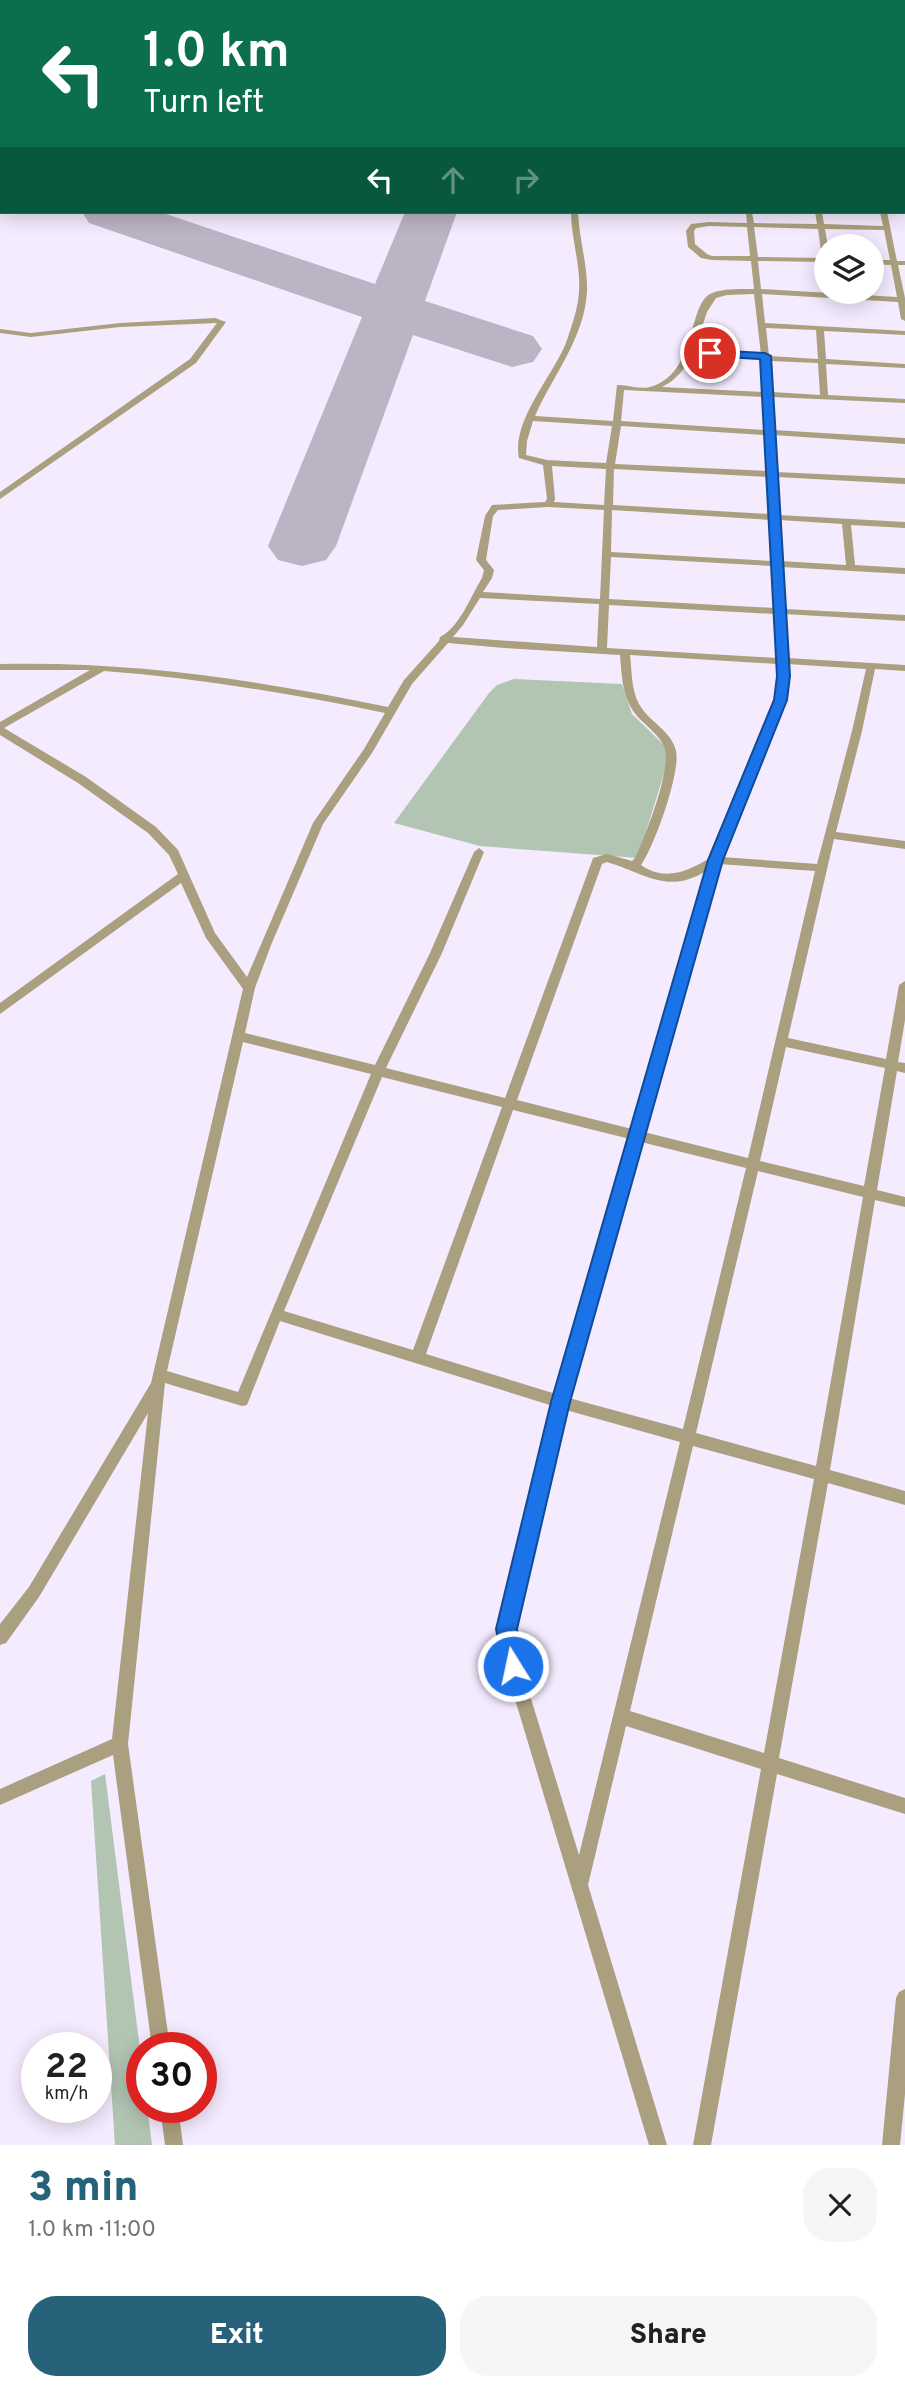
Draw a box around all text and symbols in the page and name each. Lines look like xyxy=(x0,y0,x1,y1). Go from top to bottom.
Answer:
text: 1.0 km xyxy=(143,23,290,85)
icon: left xyxy=(28,28,119,119)
text: Turn left xyxy=(143,84,264,124)
icon: left xyxy=(361,161,399,199)
icon: ahead xyxy=(434,161,472,199)
icon: right xyxy=(507,161,545,199)
map controls xyxy=(814,234,884,304)
button: layers xyxy=(814,234,884,304)
pin xyxy=(680,323,740,383)
icon: arrive xyxy=(691,334,729,372)
position arrow xyxy=(476,1629,550,1703)
speed limit sign: 30 xyxy=(126,2032,217,2123)
text: 22 xyxy=(45,2046,88,2090)
text: km/h xyxy=(45,2083,88,2106)
text: 3 min xyxy=(28,2163,139,2216)
button: close xyxy=(803,2168,877,2242)
text: 1.0 km · 11:00 xyxy=(28,2216,156,2245)
button: Exit xyxy=(28,2296,446,2376)
button: Share xyxy=(460,2296,877,2376)

